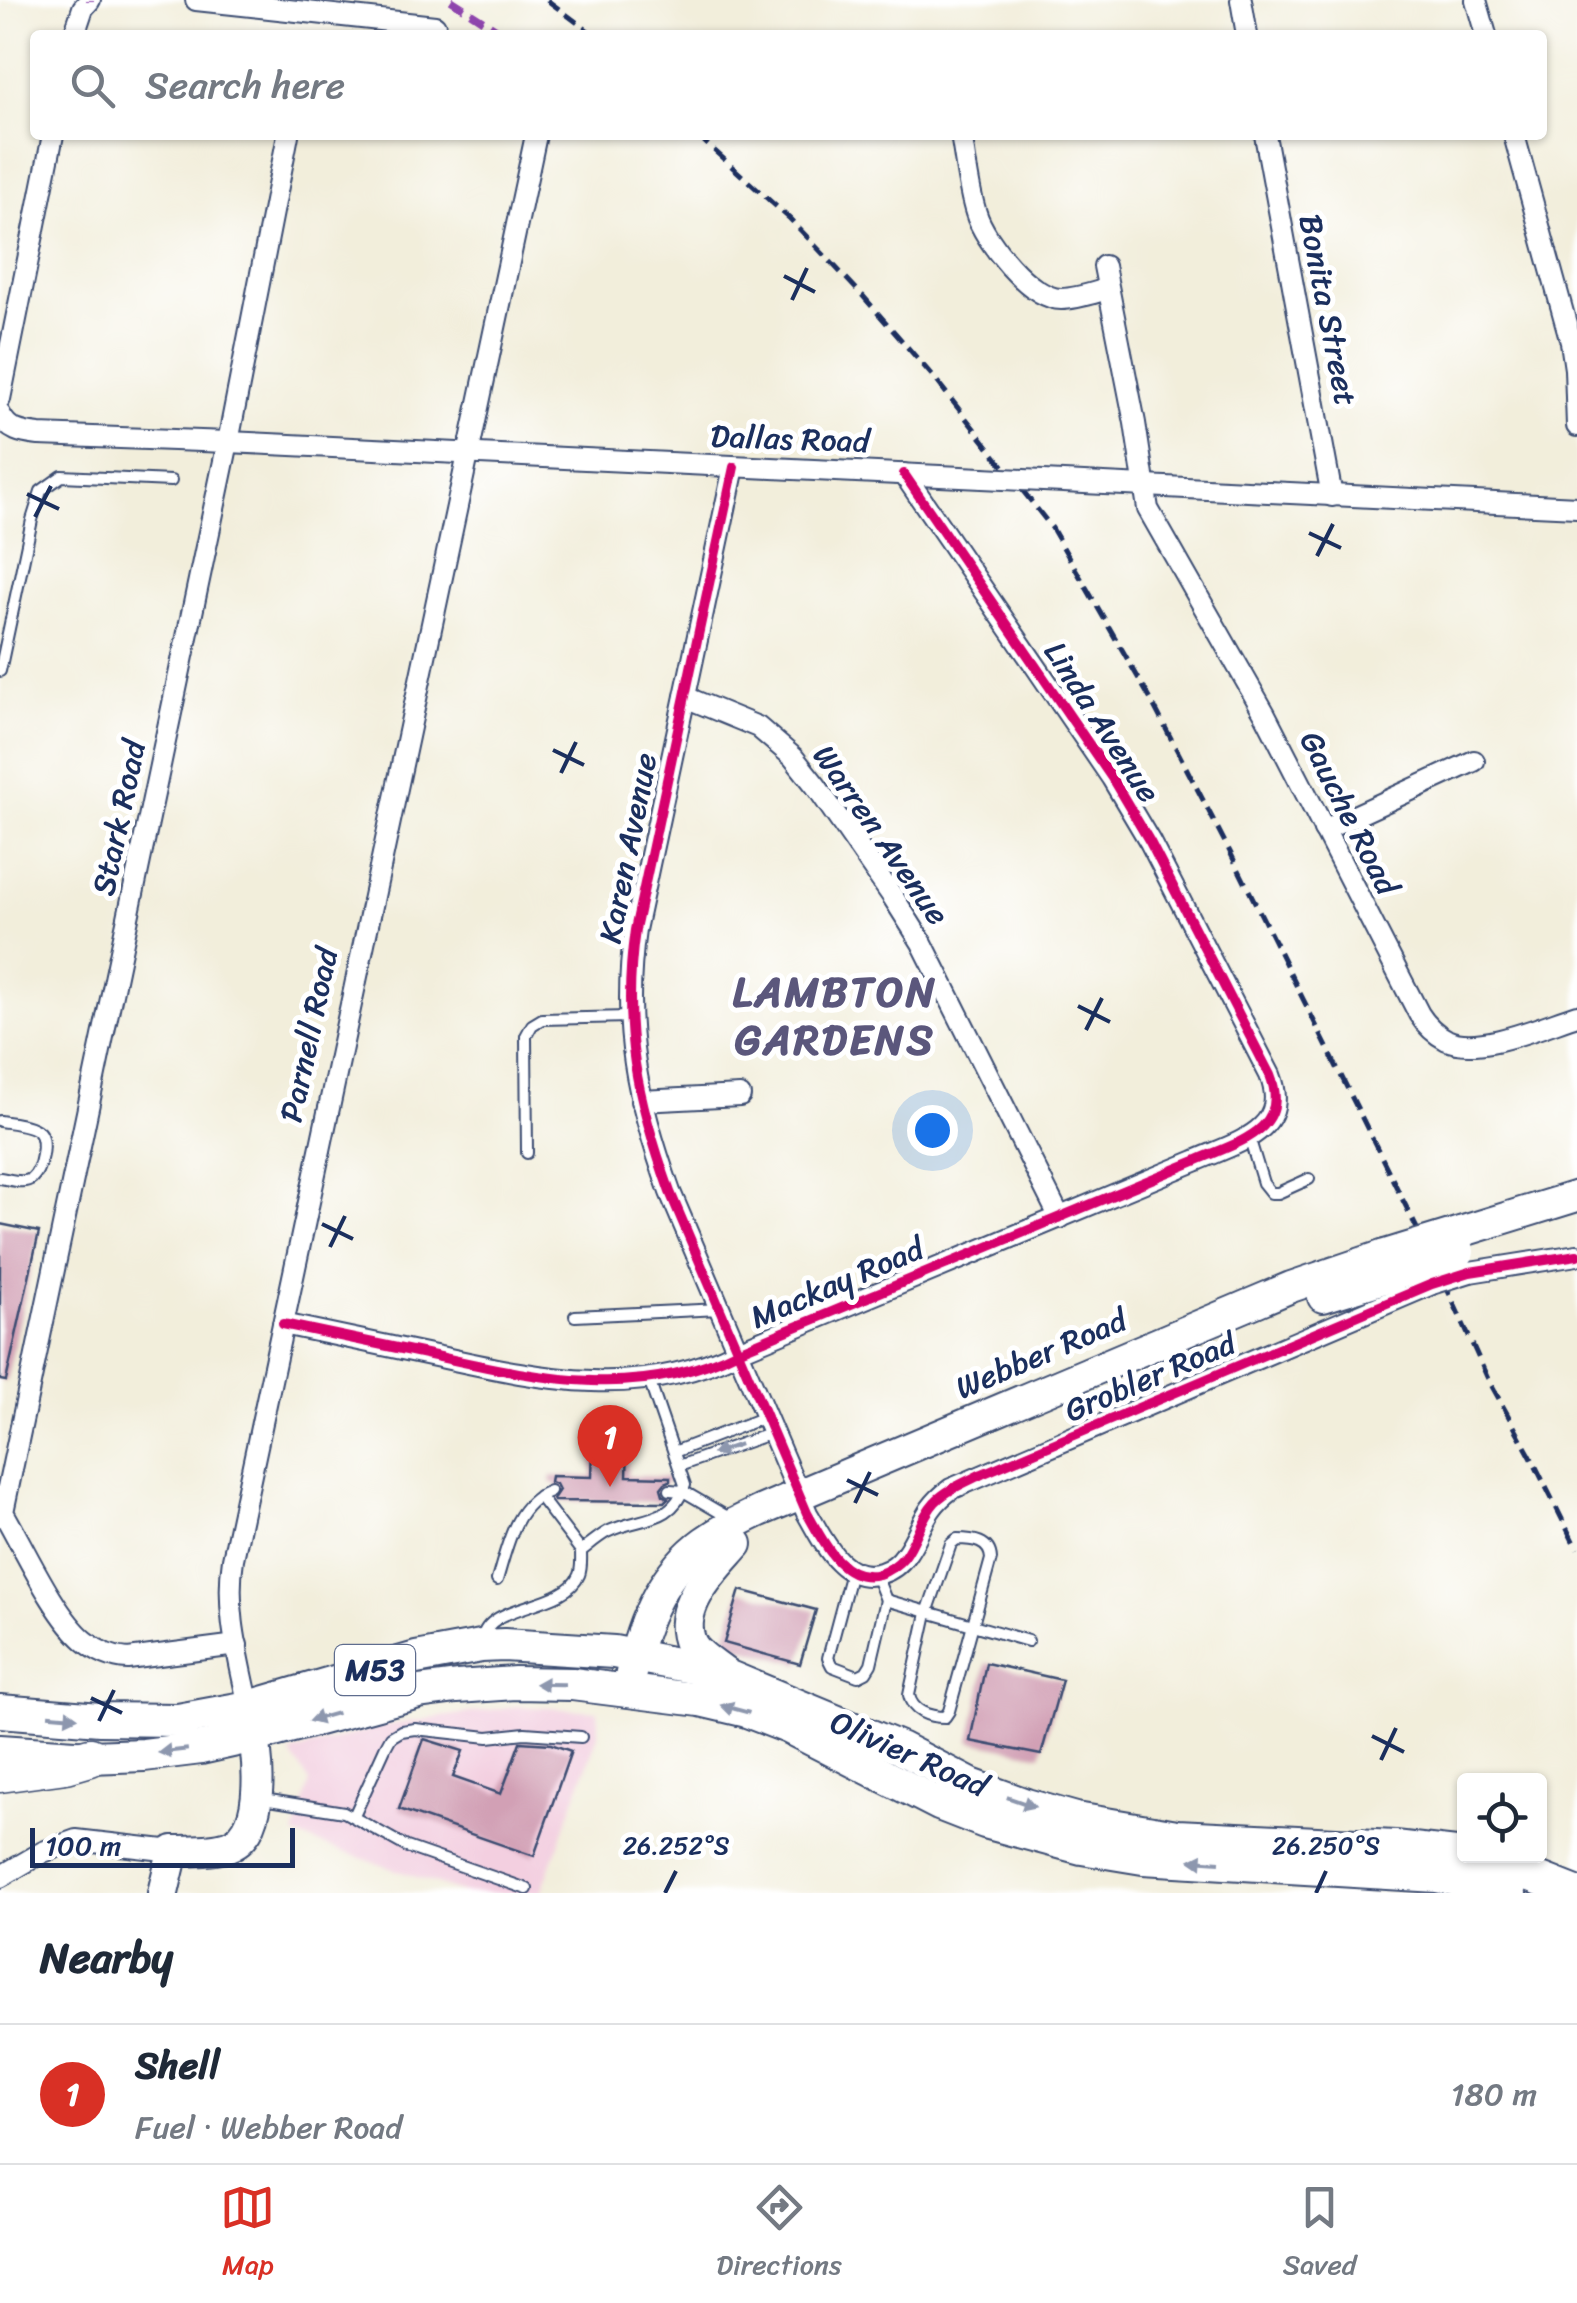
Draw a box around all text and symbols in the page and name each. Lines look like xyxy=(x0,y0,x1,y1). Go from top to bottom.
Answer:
search box xyxy=(30,30,1547,140)
text: Search here xyxy=(145,52,345,119)
icon: search xyxy=(65,58,120,113)
street label: Bonita Street xyxy=(1282,209,1374,411)
street label: Dallas Road xyxy=(709,408,873,470)
street label: Linda Avenue xyxy=(1028,629,1176,815)
street label: Gauche Road xyxy=(1283,721,1416,907)
street label: Warren Avenue xyxy=(797,732,965,938)
street label: Stark Road xyxy=(75,733,164,901)
street label: Karen Avenue xyxy=(582,748,674,948)
street label: Parnell Road xyxy=(263,940,356,1128)
district label: LAMBTON GARDENS xyxy=(733,955,937,1077)
your location xyxy=(907,1105,958,1156)
street label: Mackay Road xyxy=(741,1220,935,1345)
street label: Webber Road xyxy=(946,1291,1138,1416)
street label: Grobler Road xyxy=(1055,1314,1247,1439)
pin: 1 xyxy=(578,1404,642,1487)
one-way arrow xyxy=(710,1443,740,1458)
road number: M53 xyxy=(335,1645,415,1695)
one-way arrow xyxy=(534,1676,566,1692)
street label: Olivier Road xyxy=(821,1694,999,1815)
one-way arrow xyxy=(719,1700,750,1716)
one-way arrow xyxy=(48,1709,79,1725)
one-way arrow xyxy=(307,1709,338,1725)
one-way arrow xyxy=(156,1743,188,1759)
map controls xyxy=(1457,1773,1547,1863)
button: locate xyxy=(1457,1773,1547,1863)
one-way arrow xyxy=(1006,1796,1036,1811)
text: 100 m xyxy=(45,1821,121,1870)
scale bar xyxy=(30,1823,295,1868)
text: 26.252°S xyxy=(623,1823,730,1868)
text: 26.250°S xyxy=(1272,1823,1380,1868)
one-way arrow xyxy=(1189,1853,1221,1869)
text: Nearby xyxy=(40,1921,173,1995)
text: Shell xyxy=(135,2032,220,2099)
text: 1 xyxy=(66,2066,79,2123)
text: 180 m xyxy=(1451,2066,1537,2123)
text: Fuel · Webber Road xyxy=(135,2099,402,2156)
tab: Map xyxy=(220,2180,275,2289)
tab: Directions xyxy=(716,2180,842,2289)
tab: Saved xyxy=(1283,2180,1357,2289)

